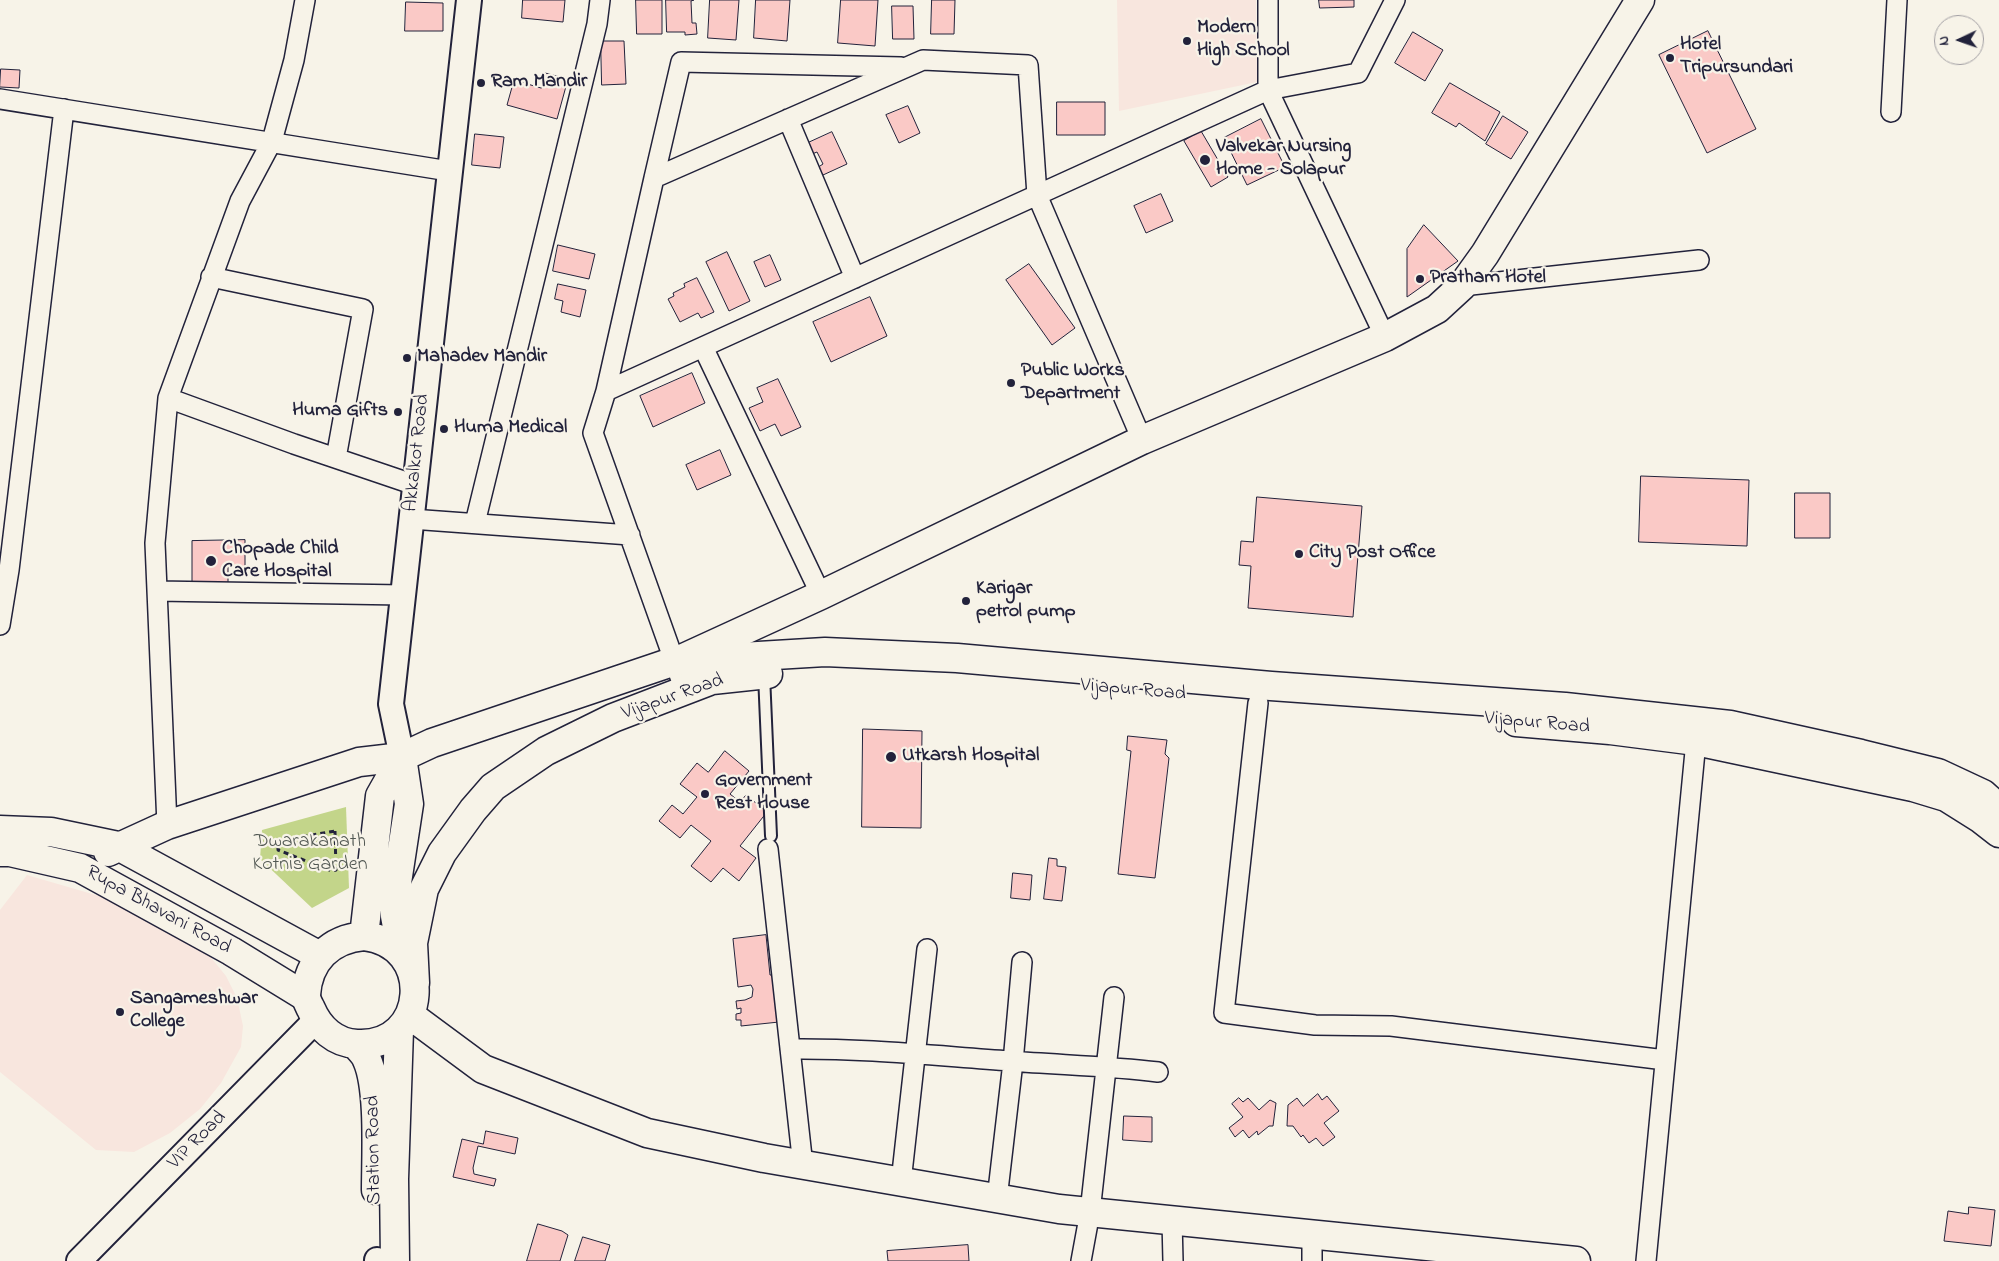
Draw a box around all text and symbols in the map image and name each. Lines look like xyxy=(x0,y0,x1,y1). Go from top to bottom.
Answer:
north arrow xyxy=(1934,15,1984,65)
place label: Modern High School xyxy=(1197,17,1290,64)
place label: Hotel Tripursundari xyxy=(1680,34,1793,81)
marker: Modern High School xyxy=(1181,35,1193,47)
text: N xyxy=(1934,35,1955,46)
marker: Hotel Tripursundari xyxy=(1664,52,1676,64)
place label: Ram Mandir xyxy=(491,71,587,95)
marker: Ram Mandir xyxy=(475,77,487,89)
place label: Valvekar Nursing Home - Solapur xyxy=(1216,136,1351,183)
marker: Valvekar Nursing Home - Solapur xyxy=(1198,153,1212,167)
place label: Pratham Hotel xyxy=(1430,267,1546,291)
marker: Pratham Hotel xyxy=(1414,273,1426,285)
place label: Mahadev Mandir xyxy=(417,346,547,370)
marker: Mahadev Mandir xyxy=(401,352,413,364)
place label: Public Works Department xyxy=(1021,360,1125,407)
marker: Public Works Department xyxy=(1005,377,1017,389)
street label: Akkalkot Road xyxy=(400,393,436,513)
place label: Huma Gifts xyxy=(292,400,388,424)
marker: Huma Gifts xyxy=(392,406,404,418)
place label: Huma Medical xyxy=(454,417,567,441)
marker: Huma Medical xyxy=(438,423,450,435)
place label: Chopade Child Care Hospital xyxy=(222,538,338,585)
place label: City Post Office xyxy=(1309,542,1435,566)
marker: City Post Office xyxy=(1293,548,1305,560)
marker: Chopade Child Care Hospital xyxy=(204,554,218,568)
place label: Karigar petrol pump xyxy=(976,578,1076,625)
marker: Karigar petrol pump xyxy=(960,595,972,607)
street label: Vijapur Road xyxy=(619,669,727,727)
street label: Vijapur Road xyxy=(1079,674,1187,708)
street label: Vijapur Road xyxy=(1483,707,1591,741)
place label: Utkarsh Hospital xyxy=(902,745,1039,769)
marker: Utkarsh Hospital xyxy=(884,750,898,764)
place label: Government Rest House xyxy=(715,770,812,817)
marker: Government Rest House xyxy=(699,788,711,800)
park label: Dwarakanath Kotnis Garden xyxy=(252,831,368,878)
street label: Rupa Bhavani Road xyxy=(81,861,235,961)
place label: Sangameshwar College xyxy=(130,988,258,1035)
marker: Sangameshwar College xyxy=(114,1006,126,1018)
street label: Station Road xyxy=(362,1095,388,1205)
street label: VIP Road xyxy=(164,1107,232,1175)

